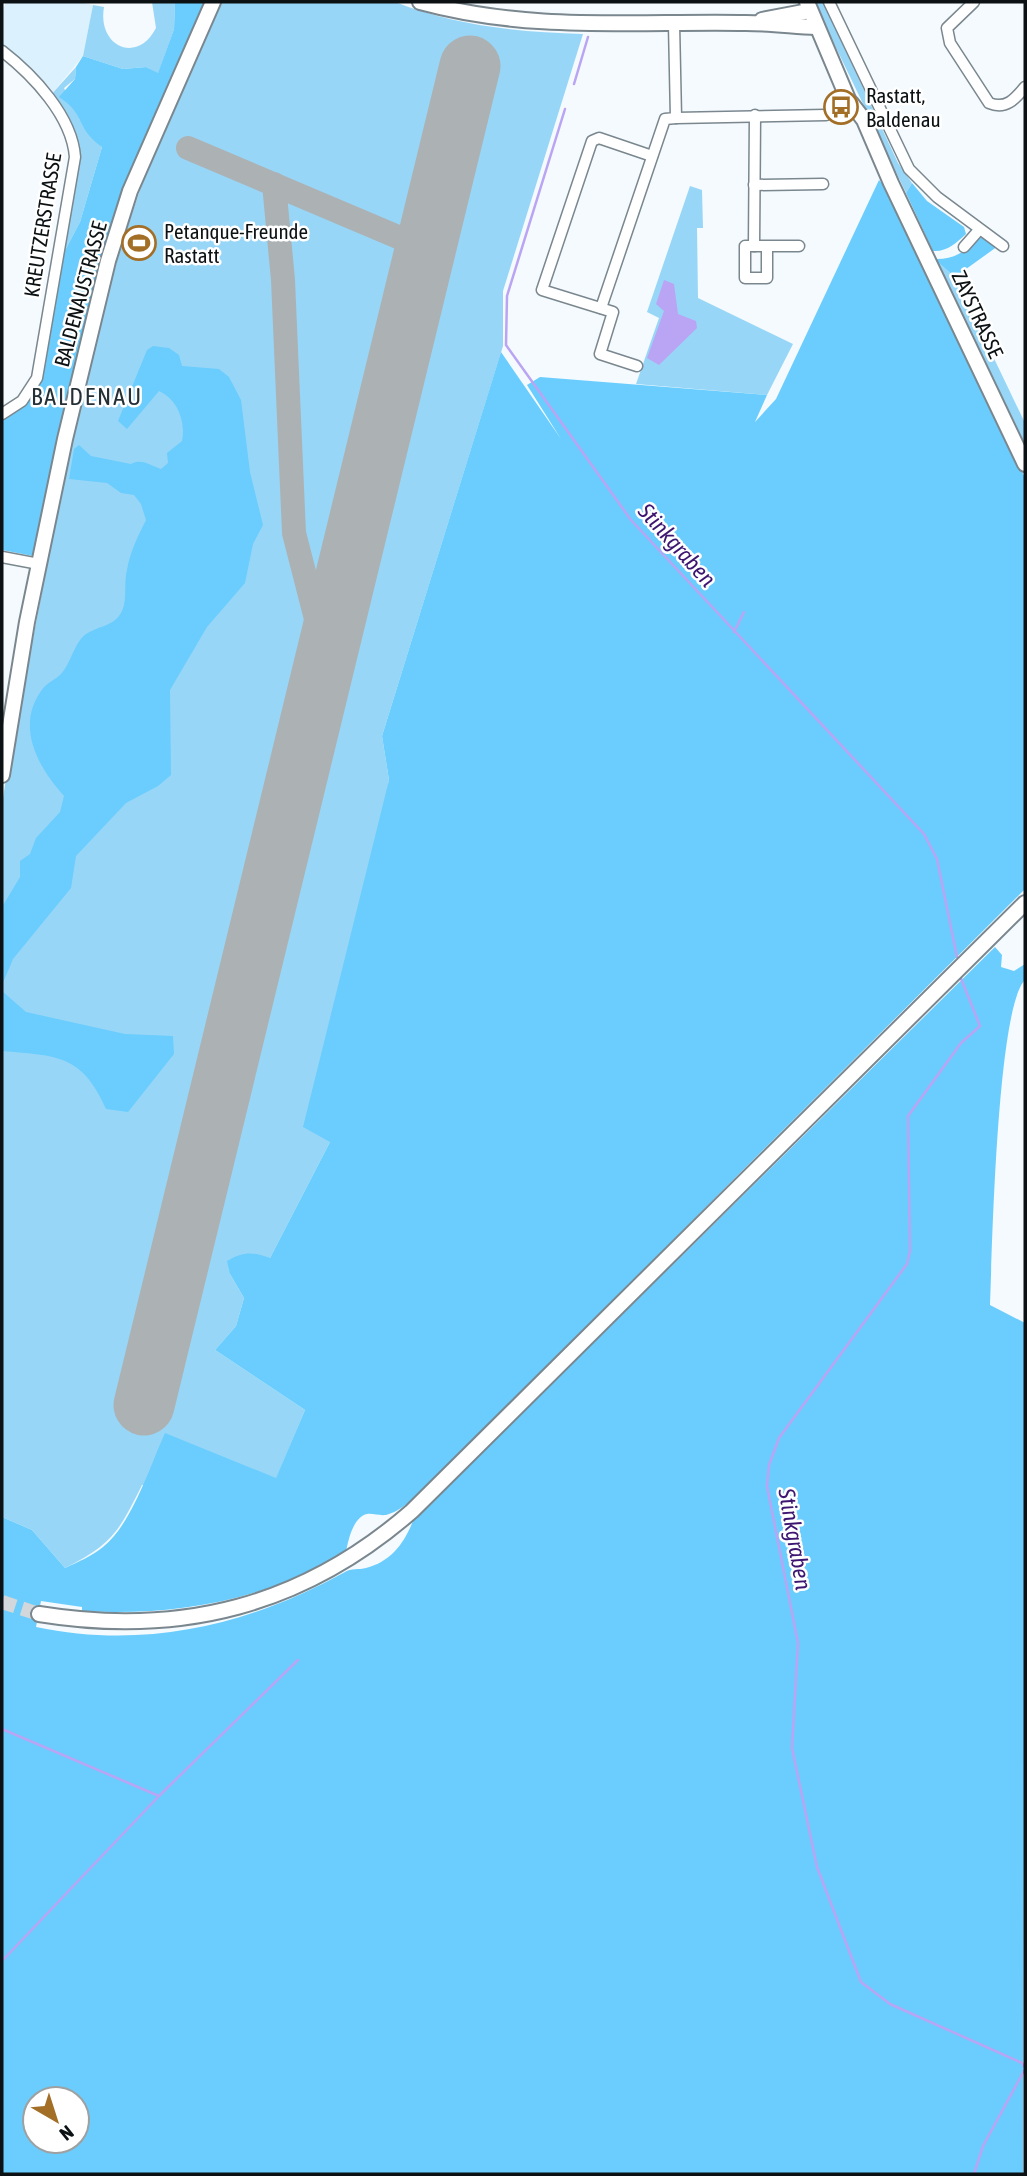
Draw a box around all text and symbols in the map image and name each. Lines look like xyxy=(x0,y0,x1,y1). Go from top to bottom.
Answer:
place label: Rastatt, Baldenau xyxy=(866,83,941,131)
bus stop icon: Rastatt, Baldenau xyxy=(822,88,860,126)
street label: KREUTZERSTRASSE xyxy=(19,151,65,299)
street label: BALDENAUSTRASSE xyxy=(49,219,111,369)
place label: Petanque-Freunde Rastatt xyxy=(164,219,308,267)
sports icon: Petanque-Freunde Rastatt xyxy=(120,224,158,262)
street label: ZAYSTRASSE xyxy=(947,267,1009,361)
district label: BALDENAU xyxy=(31,383,143,410)
water label: Stinkgraben xyxy=(632,497,721,592)
water label: Stinkgraben xyxy=(773,1485,817,1592)
north arrow xyxy=(21,2085,91,2155)
text: N xyxy=(55,2121,78,2145)

